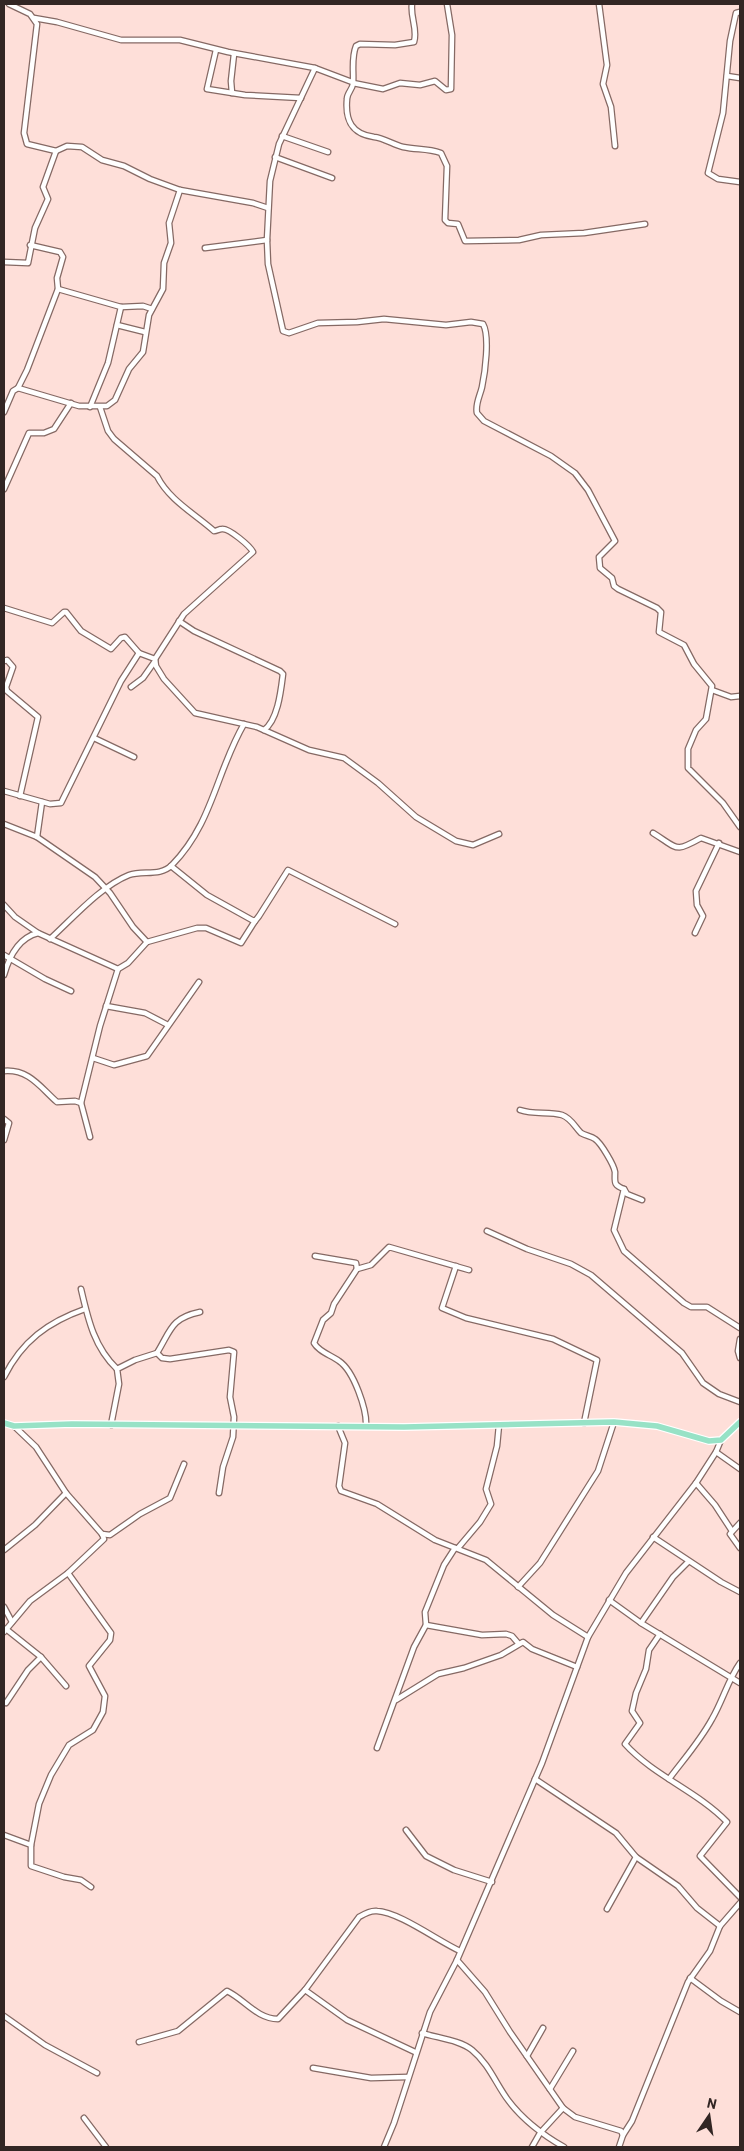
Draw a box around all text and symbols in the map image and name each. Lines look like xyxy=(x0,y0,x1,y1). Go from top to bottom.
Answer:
north arrow xyxy=(684,2091,734,2141)
text: N xyxy=(706,2094,718,2112)

